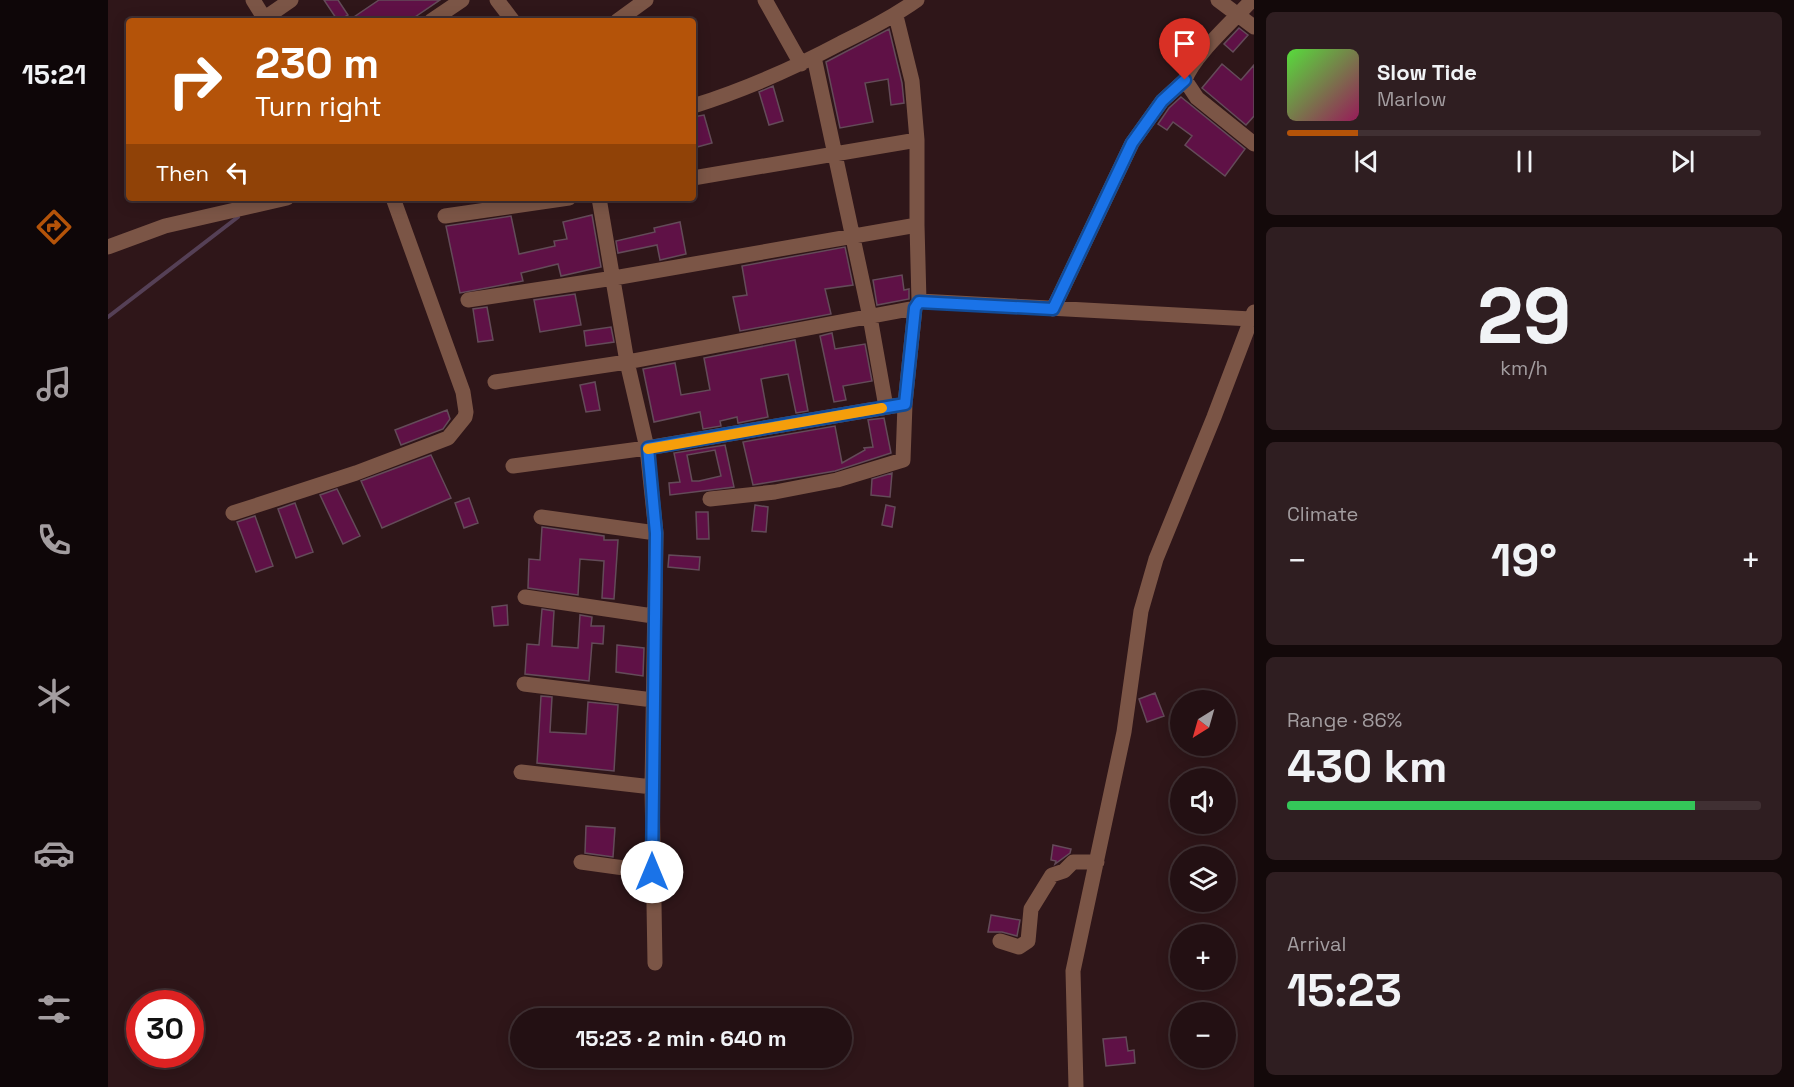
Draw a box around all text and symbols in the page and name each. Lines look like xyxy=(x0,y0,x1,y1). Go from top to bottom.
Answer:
pin xyxy=(1159,18,1210,80)
icon: arrive xyxy=(1168,27,1201,60)
text: 230 m xyxy=(255,37,379,90)
icon: right xyxy=(156,42,234,120)
text: 15:21 xyxy=(22,57,86,92)
text: Slow Tide xyxy=(1377,58,1477,86)
text: Marlow xyxy=(1377,86,1446,112)
text: Turn right xyxy=(255,89,382,124)
icon: previous xyxy=(1350,145,1383,178)
icon: pause xyxy=(1508,145,1541,178)
icon: next xyxy=(1666,145,1699,178)
icon: left xyxy=(221,156,254,189)
text: Then xyxy=(156,159,209,187)
icon: directions xyxy=(33,206,75,248)
text: 29 xyxy=(1477,266,1571,366)
text: km/h xyxy=(1500,355,1548,381)
icon: music xyxy=(33,363,75,405)
text: Climate xyxy=(1287,501,1358,527)
icon: phone xyxy=(33,519,75,561)
text: 19° xyxy=(1491,532,1557,589)
text: − xyxy=(1287,540,1307,582)
text: + xyxy=(1741,540,1761,582)
icon: climate xyxy=(33,675,75,717)
north arrow xyxy=(1170,690,1236,756)
map controls xyxy=(1170,690,1236,1068)
text: Range · 86% xyxy=(1287,707,1402,733)
text: 430 km xyxy=(1287,738,1447,795)
button: sound xyxy=(1170,768,1236,834)
icon: car xyxy=(33,832,75,874)
position arrow xyxy=(620,840,684,904)
button: layers xyxy=(1170,846,1236,912)
button: + xyxy=(1170,924,1236,990)
text: Arrival xyxy=(1287,931,1346,957)
text: 15:23 xyxy=(1287,962,1402,1019)
icon: filters xyxy=(33,988,75,1030)
speed limit sign: 30 xyxy=(126,990,204,1068)
button: − xyxy=(1170,1002,1236,1068)
text: 15:23 · 2 min · 640 m xyxy=(575,1024,787,1052)

